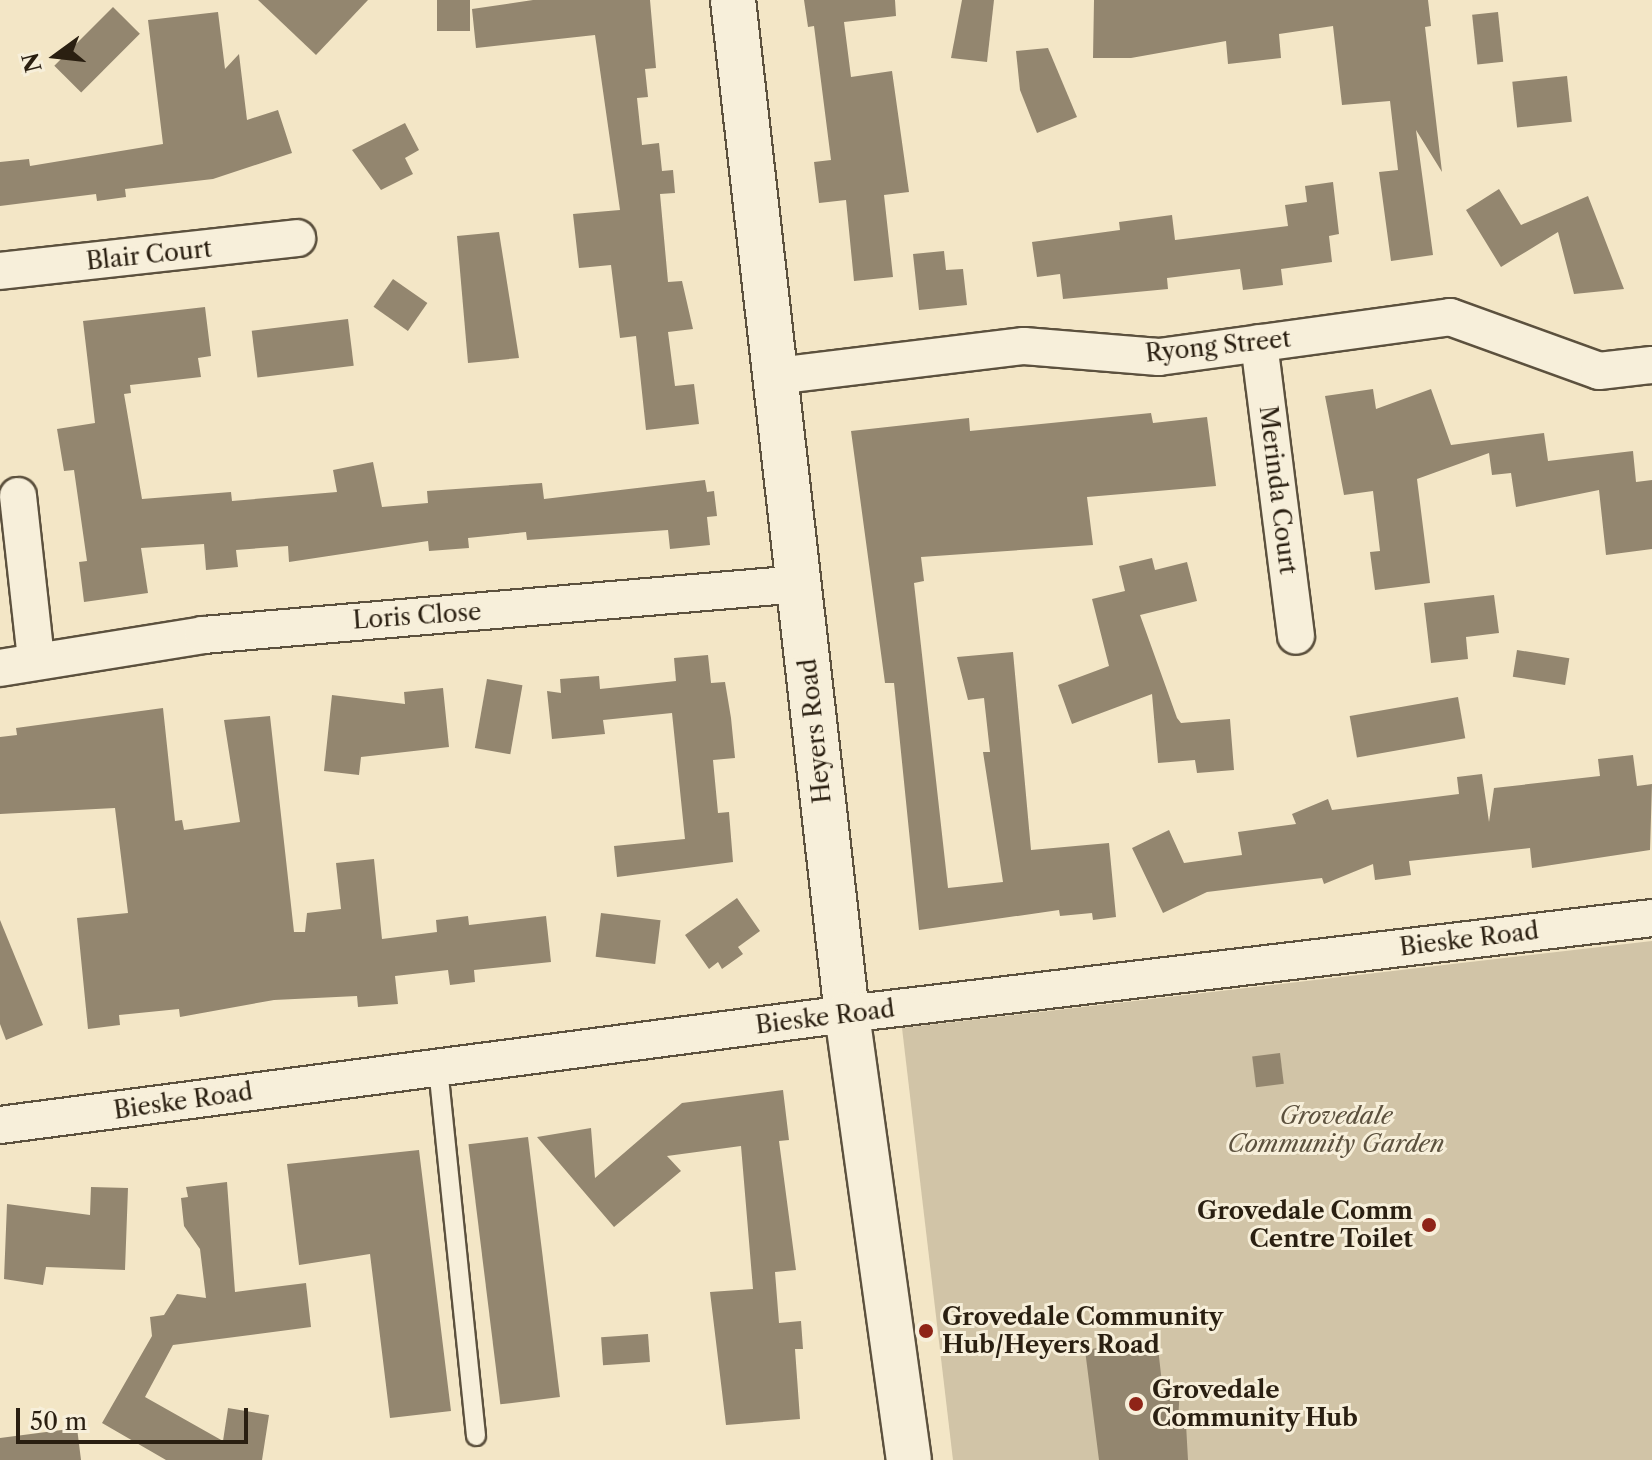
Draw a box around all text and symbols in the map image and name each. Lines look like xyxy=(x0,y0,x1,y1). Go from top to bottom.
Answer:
north arrow xyxy=(16,16,96,96)
text: N xyxy=(17,50,48,75)
street label: Blair Court xyxy=(84,234,214,276)
street label: Ryong Street xyxy=(1144,324,1292,368)
street label: Merinda Court xyxy=(1253,404,1303,576)
street label: Loris Close xyxy=(352,597,482,635)
street label: Heyers Road xyxy=(793,657,837,805)
street label: Bieske Road xyxy=(1398,916,1540,962)
street label: Bieske Road xyxy=(754,994,896,1040)
street label: Bieske Road xyxy=(112,1077,254,1125)
park label: Grovedale Community Garden xyxy=(1228,1102,1444,1158)
place label: Grovedale Comm Centre Toilet xyxy=(1197,1197,1413,1253)
marker: Grovedale Comm Centre Toilet xyxy=(1420,1216,1438,1234)
place label: Grovedale Community Hub/Heyers Road xyxy=(942,1303,1223,1359)
marker: Grovedale Community Hub/Heyers Road xyxy=(917,1322,935,1340)
place label: Grovedale Community Hub xyxy=(1152,1376,1359,1432)
scale bar xyxy=(20,1392,252,1442)
marker: Grovedale Community Hub xyxy=(1127,1395,1145,1413)
text: 50 m xyxy=(30,1407,87,1436)

